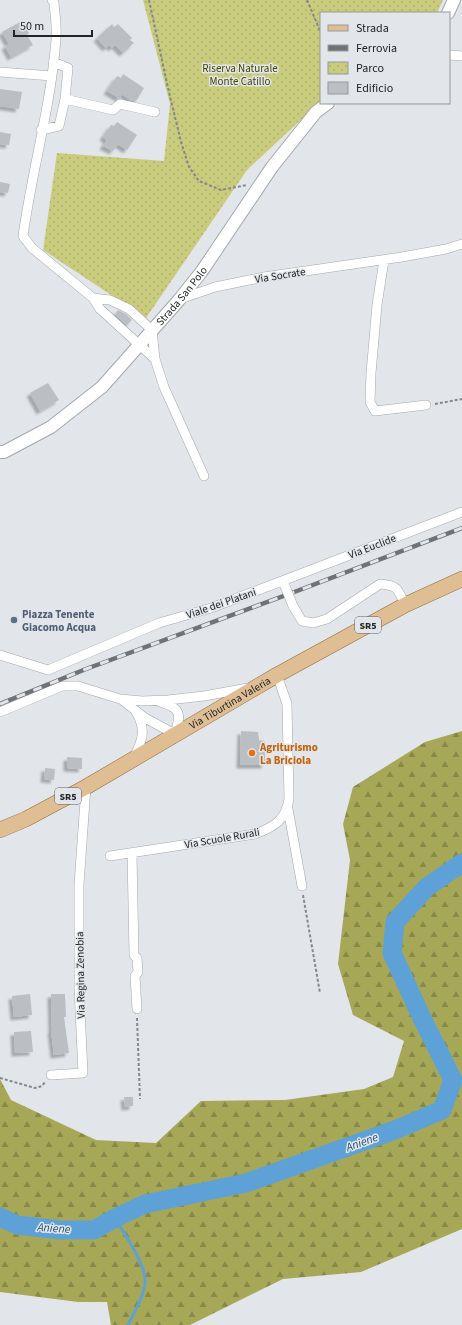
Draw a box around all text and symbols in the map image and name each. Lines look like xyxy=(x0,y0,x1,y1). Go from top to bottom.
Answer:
scale bar xyxy=(14,12,92,38)
legend xyxy=(320,12,450,104)
text: 50 m xyxy=(20,18,44,35)
text: Strada xyxy=(356,20,389,37)
text: Ferrovia xyxy=(356,40,397,57)
text: Parco xyxy=(356,60,384,77)
park label: Riserva Naturale Monte Catillo xyxy=(202,61,278,89)
text: Edificio xyxy=(356,80,393,97)
street label: Strada San Polo xyxy=(153,264,211,329)
street label: Via Socrate xyxy=(254,264,307,287)
street label: Via Euclide xyxy=(346,530,399,562)
street label: Viale dei Platani xyxy=(184,584,258,622)
place label: Piazza Tenente Giacomo Acqua xyxy=(22,607,96,635)
marker: Piazza Tenente Giacomo Acqua xyxy=(9,615,19,625)
road number: SR5 xyxy=(355,617,381,633)
street label: Via Tiburtina Valeria xyxy=(187,673,274,733)
place label: Agriturismo La Briciola xyxy=(259,740,318,768)
marker: Agriturismo La Briciola xyxy=(247,748,257,758)
road number: SR5 xyxy=(55,788,81,804)
street label: Via Scuole Rurali xyxy=(183,824,261,853)
street label: Via Regina Zenobia xyxy=(72,931,89,1019)
water label: Aniene xyxy=(343,1129,381,1156)
water label: Aniene xyxy=(36,1219,71,1238)

